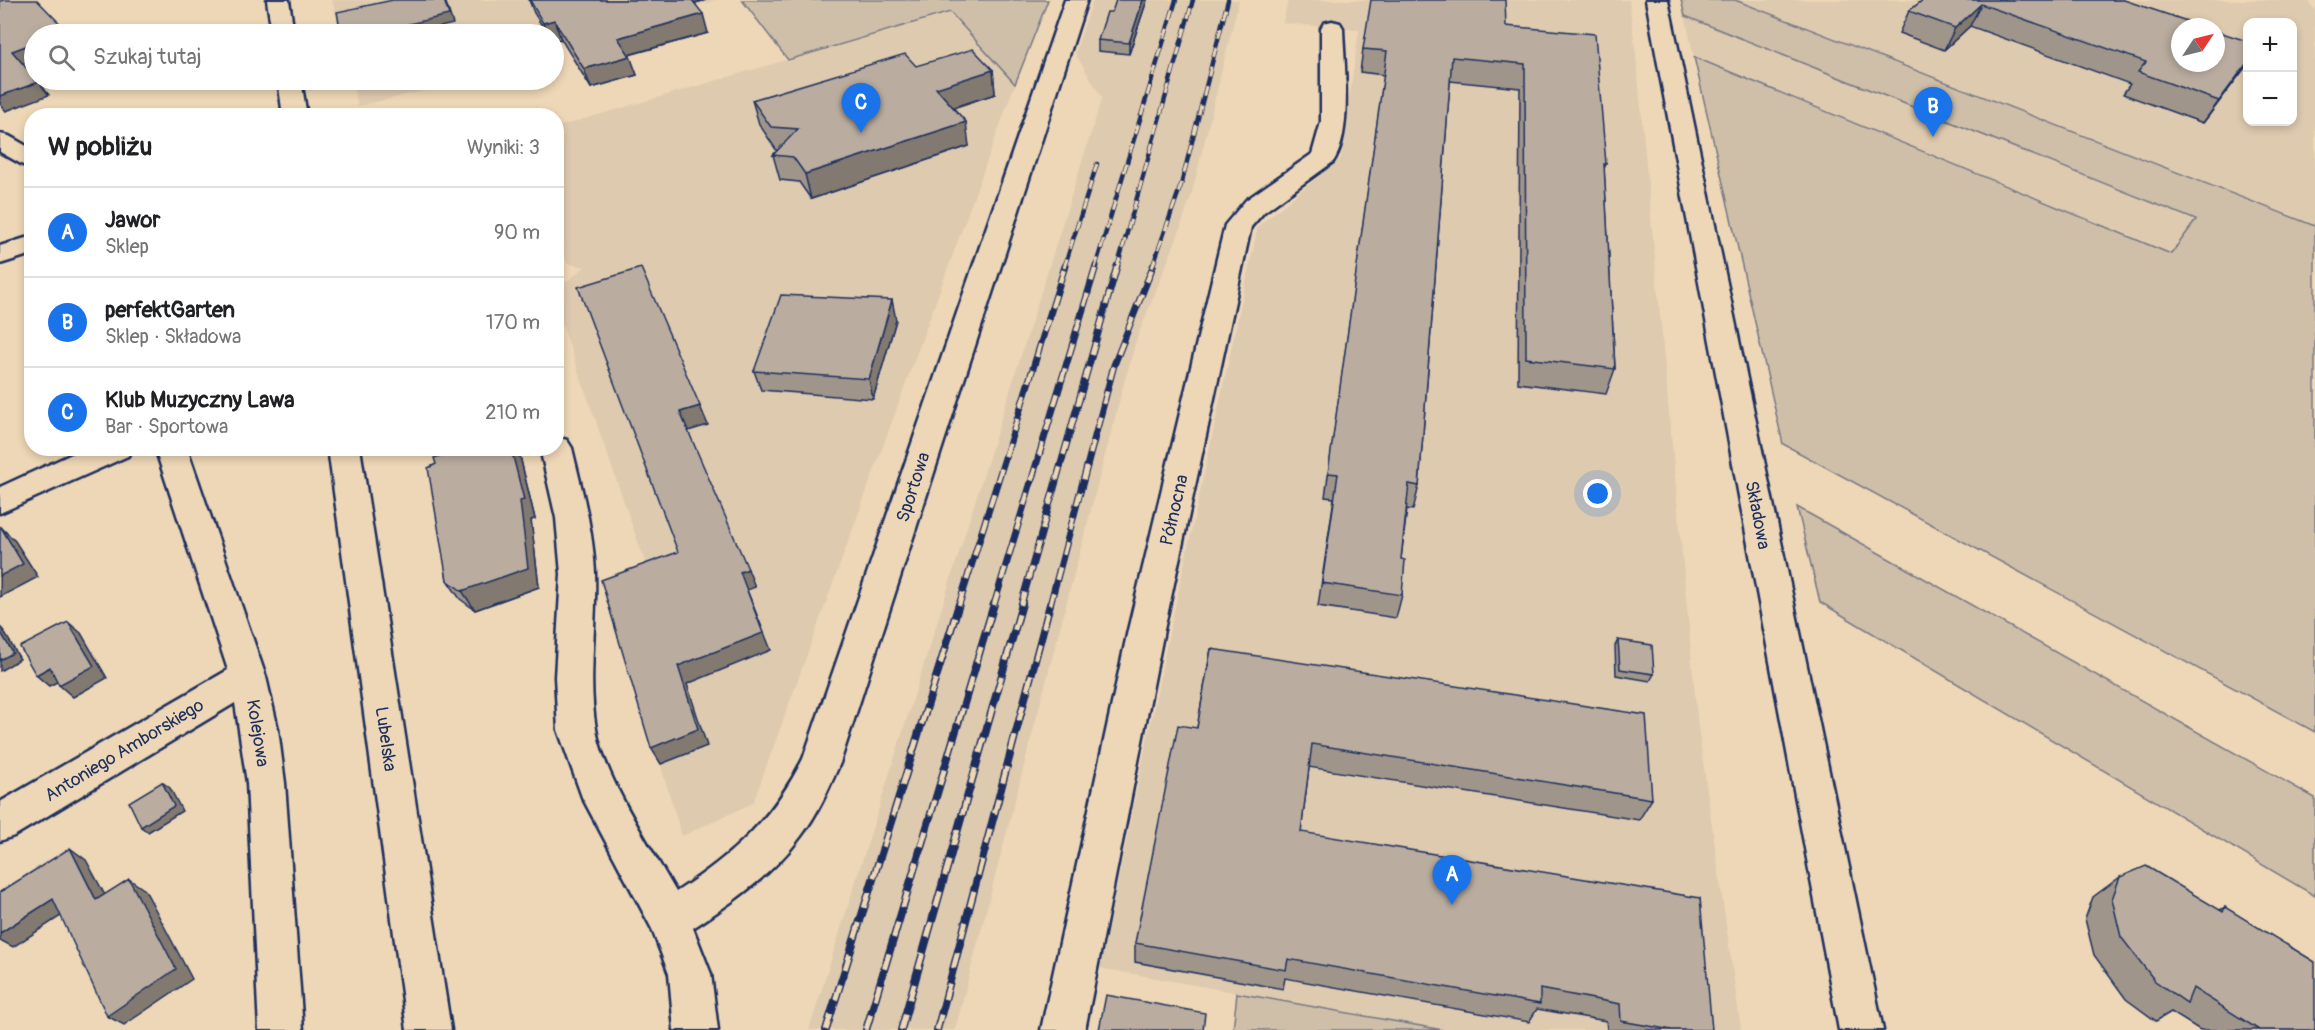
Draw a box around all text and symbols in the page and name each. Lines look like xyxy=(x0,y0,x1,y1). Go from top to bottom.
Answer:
north arrow xyxy=(2171,18,2225,72)
map controls xyxy=(2243,18,2297,126)
button: + xyxy=(2243,18,2297,72)
search box xyxy=(24,24,564,90)
icon: search xyxy=(45,41,78,74)
text: Szukaj tutaj xyxy=(93,43,202,71)
button: − xyxy=(2243,72,2297,126)
pin: C xyxy=(842,84,880,133)
pin: B xyxy=(1914,88,1952,137)
text: W pobliżu xyxy=(48,131,152,163)
text: Wyniki: 3 xyxy=(467,135,540,160)
text: Jawor xyxy=(105,206,160,234)
text: A xyxy=(61,220,74,245)
text: 90 m xyxy=(494,220,540,245)
text: Sklep xyxy=(105,234,149,259)
text: perfektGarten xyxy=(105,296,235,324)
text: B xyxy=(62,310,73,335)
text: 170 m xyxy=(486,310,540,335)
text: Sklep · Składowa xyxy=(105,324,241,349)
text: Klub Muzyczny Lawa xyxy=(105,386,294,414)
text: C xyxy=(61,400,74,425)
text: 210 m xyxy=(485,400,540,425)
text: Bar · Sportowa xyxy=(105,414,228,439)
street label: Sportowa xyxy=(891,449,936,525)
street label: Północna xyxy=(1155,472,1194,548)
your location xyxy=(1583,479,1612,508)
street label: Składowa xyxy=(1740,479,1775,551)
street label: Antoniego Amborskiego xyxy=(40,694,208,807)
street label: Kolejowa xyxy=(241,698,274,768)
street label: Lubelska xyxy=(370,705,401,773)
pin: A xyxy=(1432,856,1472,905)

